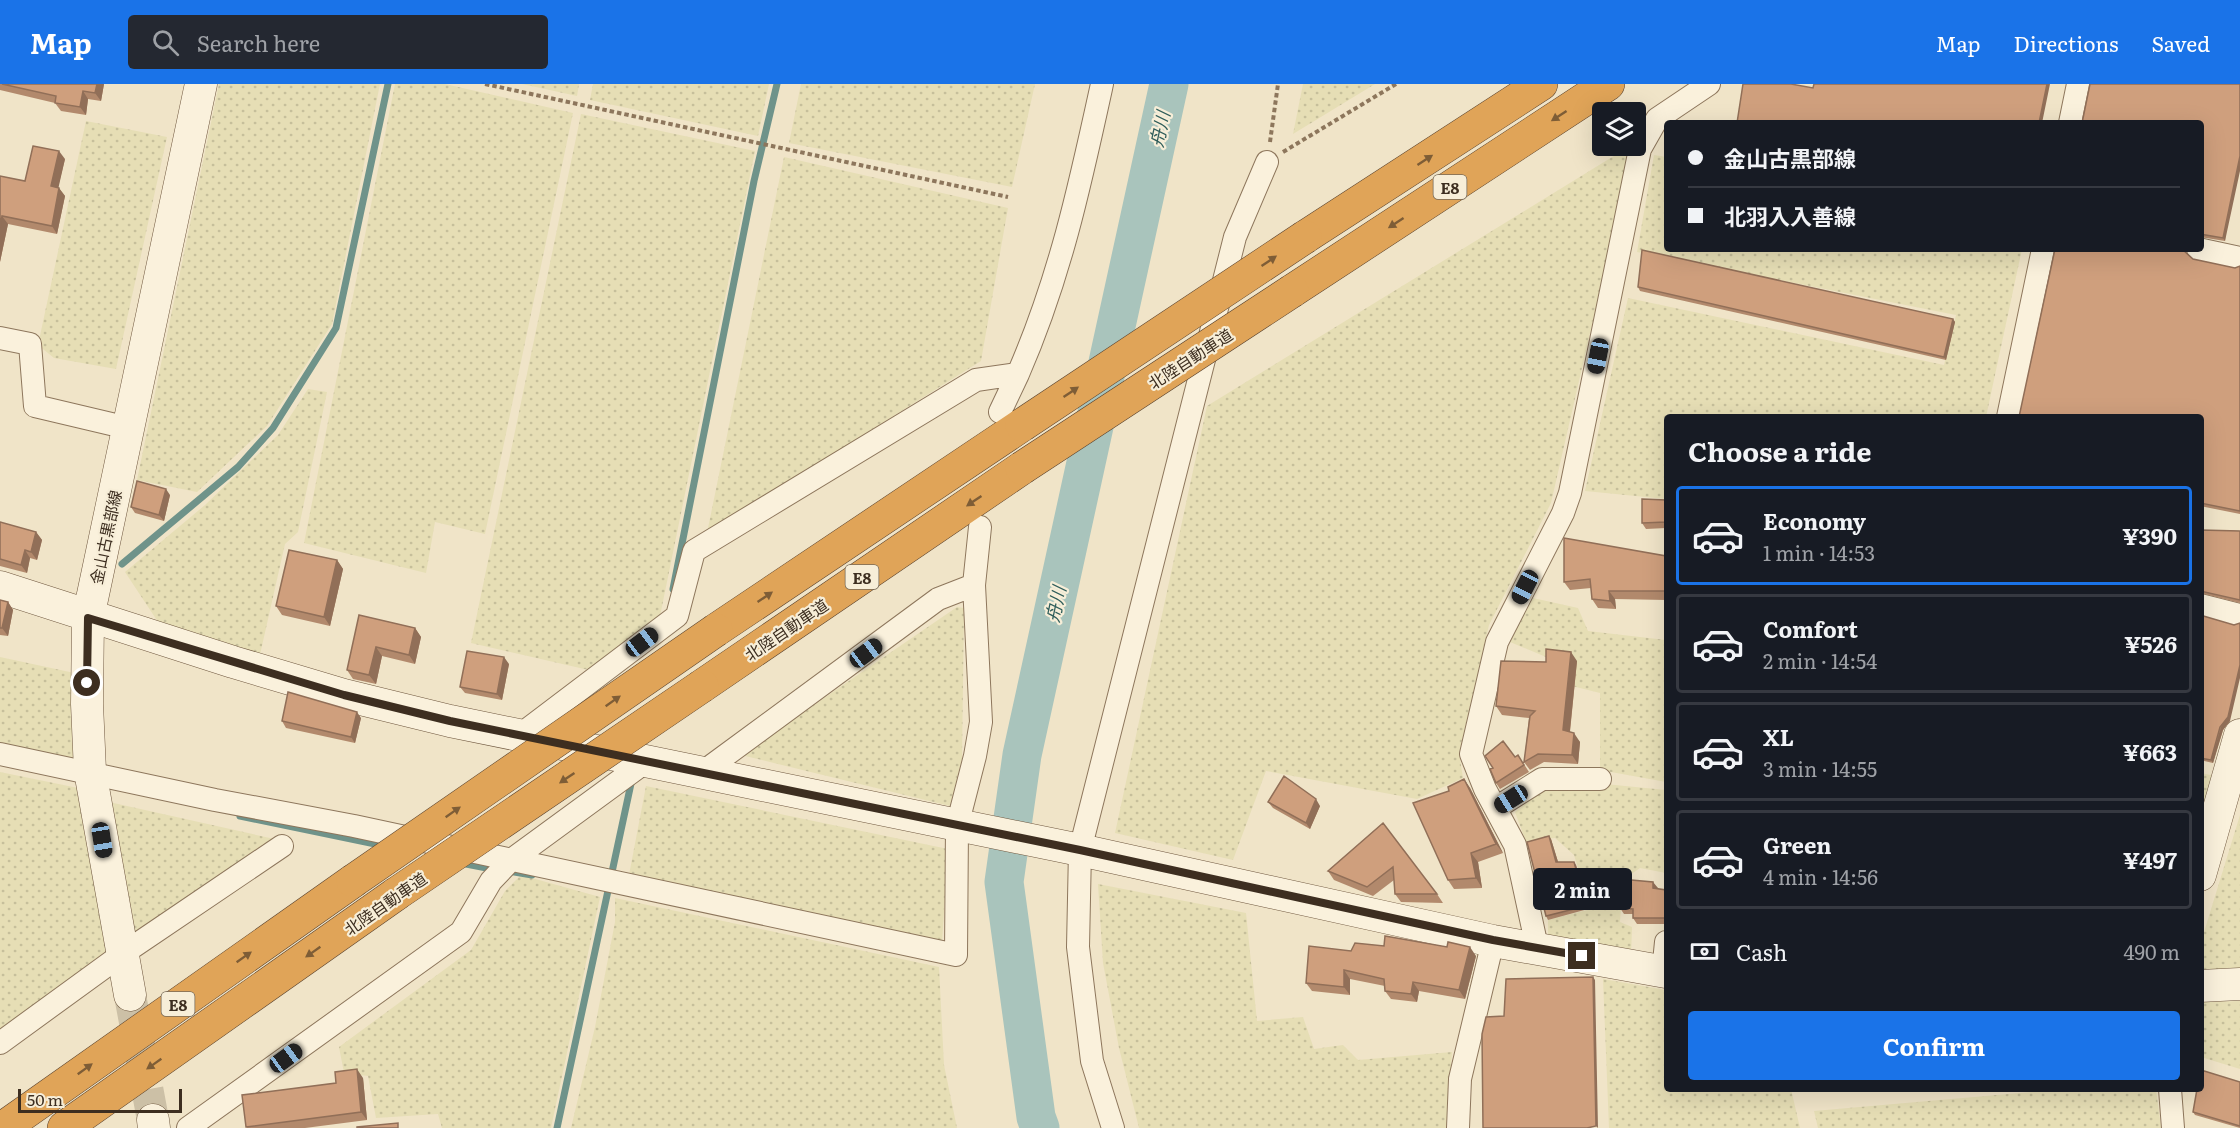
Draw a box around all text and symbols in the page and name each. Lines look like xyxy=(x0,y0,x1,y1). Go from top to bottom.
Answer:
search box xyxy=(128,15,548,69)
text: Map xyxy=(30,21,92,63)
icon: search xyxy=(149,26,182,59)
text: Search here xyxy=(197,26,320,59)
text: Map xyxy=(1936,27,1981,58)
text: Directions xyxy=(2014,27,2119,58)
text: Saved xyxy=(2152,27,2210,58)
map controls xyxy=(1592,102,1646,156)
button: layers xyxy=(1592,102,1646,156)
water label: 舟川 xyxy=(1142,107,1176,149)
one-way arrow xyxy=(1551,110,1567,121)
text: 金山古黒部線 xyxy=(1724,141,1856,174)
one-way arrow xyxy=(1416,154,1433,165)
road number: E8 xyxy=(1434,175,1466,199)
text: 北羽入入善線 xyxy=(1724,199,1856,232)
one-way arrow xyxy=(1388,217,1404,229)
one-way arrow xyxy=(1260,256,1277,267)
street label: 北陸自動車道 xyxy=(1143,322,1237,394)
car xyxy=(1586,337,1610,375)
one-way arrow xyxy=(1063,387,1079,398)
text: Choose a ride xyxy=(1688,430,1871,470)
street label: 金山古黒部線 xyxy=(83,488,127,586)
one-way arrow xyxy=(966,495,982,507)
text: Economy xyxy=(1763,504,1866,537)
icon: car xyxy=(1691,509,1745,563)
text: ¥390 xyxy=(2122,519,2177,552)
text: 1 min · 14:53 xyxy=(1763,537,1875,567)
road number: E8 xyxy=(846,565,878,589)
car xyxy=(1509,567,1541,607)
water label: 舟川 xyxy=(1038,582,1072,624)
one-way arrow xyxy=(756,591,772,603)
street label: 北陸自動車道 xyxy=(739,592,833,666)
text: Comfort xyxy=(1763,612,1858,645)
icon: car xyxy=(1691,617,1745,671)
car xyxy=(622,624,662,660)
text: ¥526 xyxy=(2124,627,2177,660)
car xyxy=(846,635,886,671)
text: 2 min · 14:54 xyxy=(1763,645,1877,675)
route start xyxy=(73,669,100,696)
one-way arrow xyxy=(605,696,621,707)
text: XL xyxy=(1763,720,1794,753)
icon: car xyxy=(1691,725,1745,779)
text: ¥663 xyxy=(2123,735,2177,768)
text: 3 min · 14:55 xyxy=(1763,753,1877,783)
one-way arrow xyxy=(559,772,575,784)
car xyxy=(1491,782,1531,816)
one-way arrow xyxy=(444,806,460,818)
car xyxy=(90,821,114,859)
text: Green xyxy=(1763,828,1832,861)
icon: car xyxy=(1691,833,1745,887)
text: ¥497 xyxy=(2123,843,2177,876)
text: 4 min · 14:56 xyxy=(1763,861,1878,891)
street label: 北陸自動車道 xyxy=(339,866,431,940)
callout: 2 min xyxy=(1532,869,1632,911)
text: 2 min xyxy=(1555,874,1610,904)
icon: cash xyxy=(1688,935,1721,968)
text: Cash xyxy=(1736,935,1787,968)
text: 490 m xyxy=(2124,936,2180,966)
route end xyxy=(1568,942,1595,969)
one-way arrow xyxy=(306,946,322,958)
one-way arrow xyxy=(236,951,252,963)
road number: E8 xyxy=(162,992,195,1016)
button: Confirm xyxy=(1688,1011,2180,1080)
car xyxy=(266,1040,306,1076)
one-way arrow xyxy=(146,1058,162,1070)
one-way arrow xyxy=(76,1063,92,1075)
scale bar xyxy=(18,1086,182,1114)
text: 50 m xyxy=(27,1087,63,1111)

